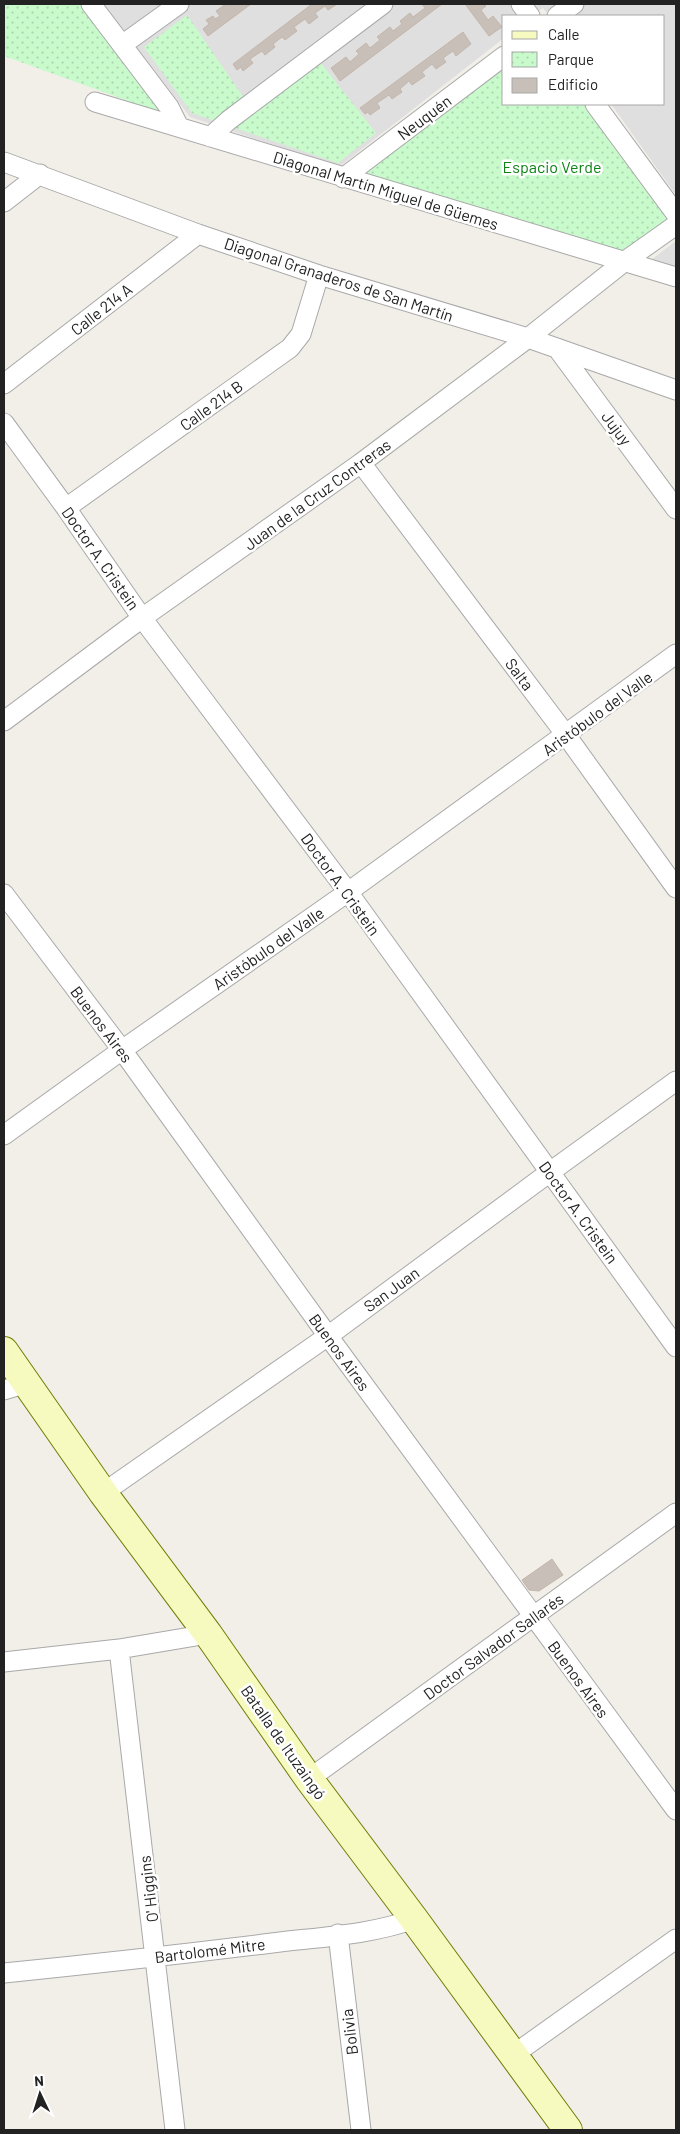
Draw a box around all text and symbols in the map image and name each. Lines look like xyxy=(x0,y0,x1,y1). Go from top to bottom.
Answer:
legend xyxy=(502,15,665,105)
text: Calle xyxy=(548,25,580,43)
text: Parque xyxy=(548,50,594,68)
text: Edificio xyxy=(548,75,598,93)
street label: Neuquén xyxy=(393,91,455,143)
street label: Diagonal Martín Miguel de Güemes xyxy=(271,147,501,233)
park label: Espacio Verde xyxy=(503,157,601,176)
street label: Diagonal Granaderos de San Martín xyxy=(222,233,456,325)
street label: Calle 214 A xyxy=(67,279,136,339)
street label: Calle 214 B xyxy=(176,376,246,434)
street label: Jujuy xyxy=(598,407,636,449)
street label: Juan de la Cruz Contreras xyxy=(240,434,394,554)
street label: Doctor A. Cristein xyxy=(58,503,144,613)
street label: Salta xyxy=(502,654,538,694)
street label: Aristóbulo del Valle xyxy=(538,667,656,759)
street label: Doctor A. Cristein xyxy=(298,829,384,939)
street label: Aristóbulo del Valle xyxy=(209,903,327,993)
street label: Buenos Aires xyxy=(67,982,137,1066)
street label: Doctor A. Cristein xyxy=(536,1157,622,1267)
street label: San Juan xyxy=(360,1263,422,1315)
street label: Buenos Aires xyxy=(306,1310,374,1394)
street label: Doctor Salvador Sallarés xyxy=(419,1589,567,1703)
street label: Buenos Aires xyxy=(545,1637,613,1721)
street label: Batalla de Ituzaingó xyxy=(238,1681,330,1803)
street label: O' Higgins xyxy=(134,1854,162,1924)
street label: Bartolomé Mitre xyxy=(154,1934,266,1966)
street label: Bolivia xyxy=(337,2008,361,2056)
north arrow xyxy=(15,2069,65,2119)
text: N xyxy=(34,2072,44,2089)

